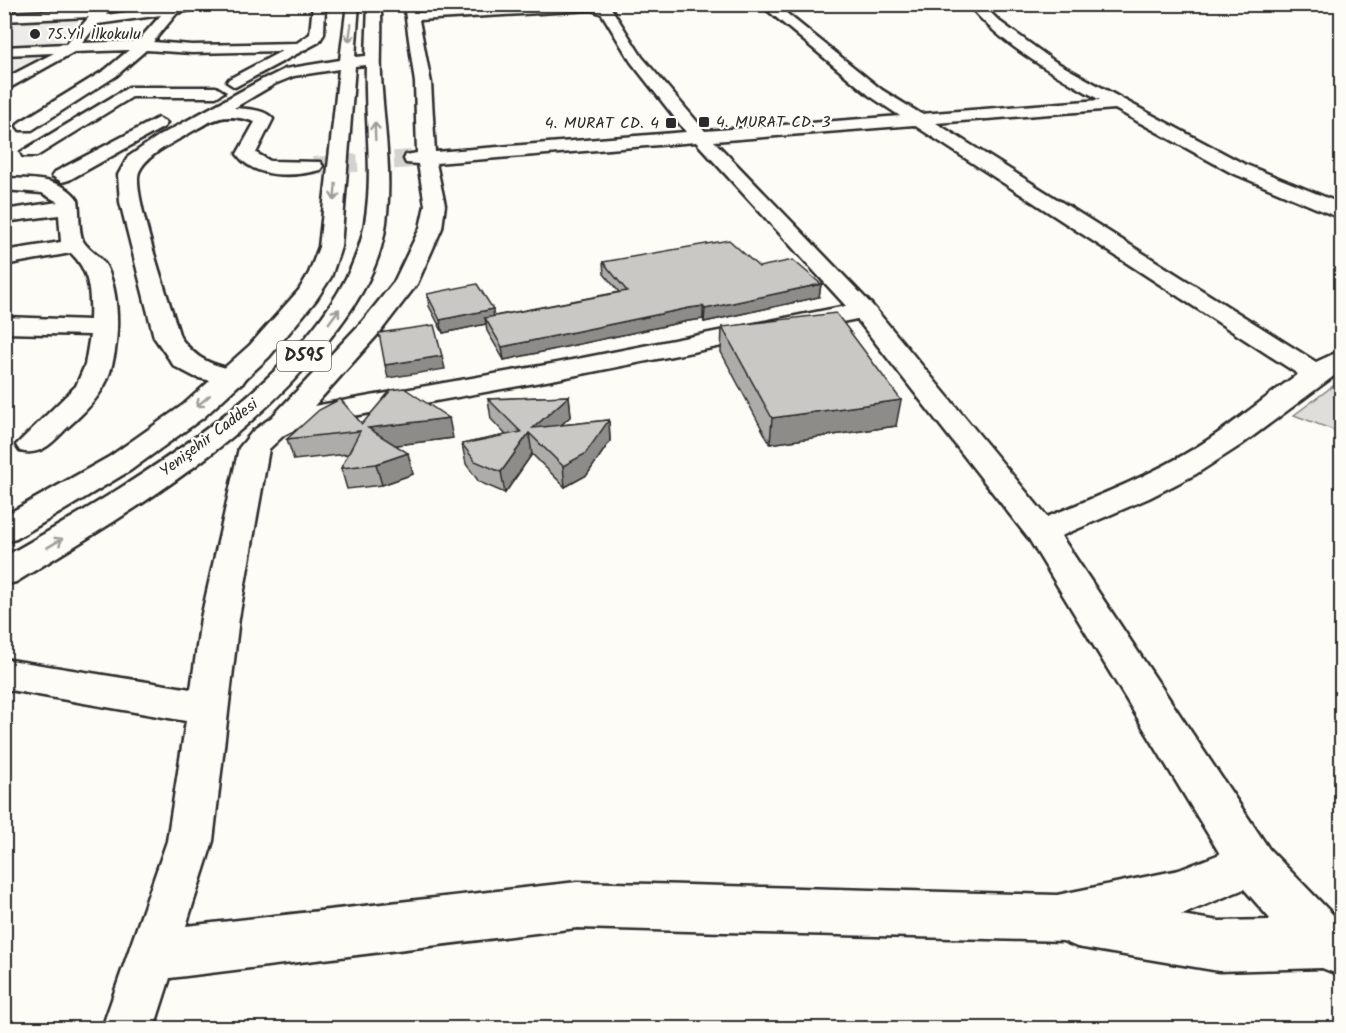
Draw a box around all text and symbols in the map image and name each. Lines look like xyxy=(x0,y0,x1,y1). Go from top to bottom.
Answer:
place label: 75.Yıl İlkokulu xyxy=(47,22,141,47)
one-way arrow xyxy=(345,22,356,42)
marker: 75.Yıl İlkokulu xyxy=(28,27,42,41)
place label: 4. MURAT CD. 3 xyxy=(716,110,831,135)
place label: 4. MURAT CD. 4 xyxy=(545,111,659,136)
marker: 4. MURAT CD. 3 xyxy=(697,115,711,129)
marker: 4. MURAT CD. 4 xyxy=(664,116,678,130)
one-way arrow xyxy=(370,121,381,141)
one-way arrow xyxy=(329,181,340,201)
one-way arrow xyxy=(328,308,340,324)
road number: D595 xyxy=(277,341,331,371)
street label: Yenişehir Caddesi xyxy=(154,392,264,483)
one-way arrow xyxy=(196,395,212,408)
one-way arrow xyxy=(46,536,63,548)

